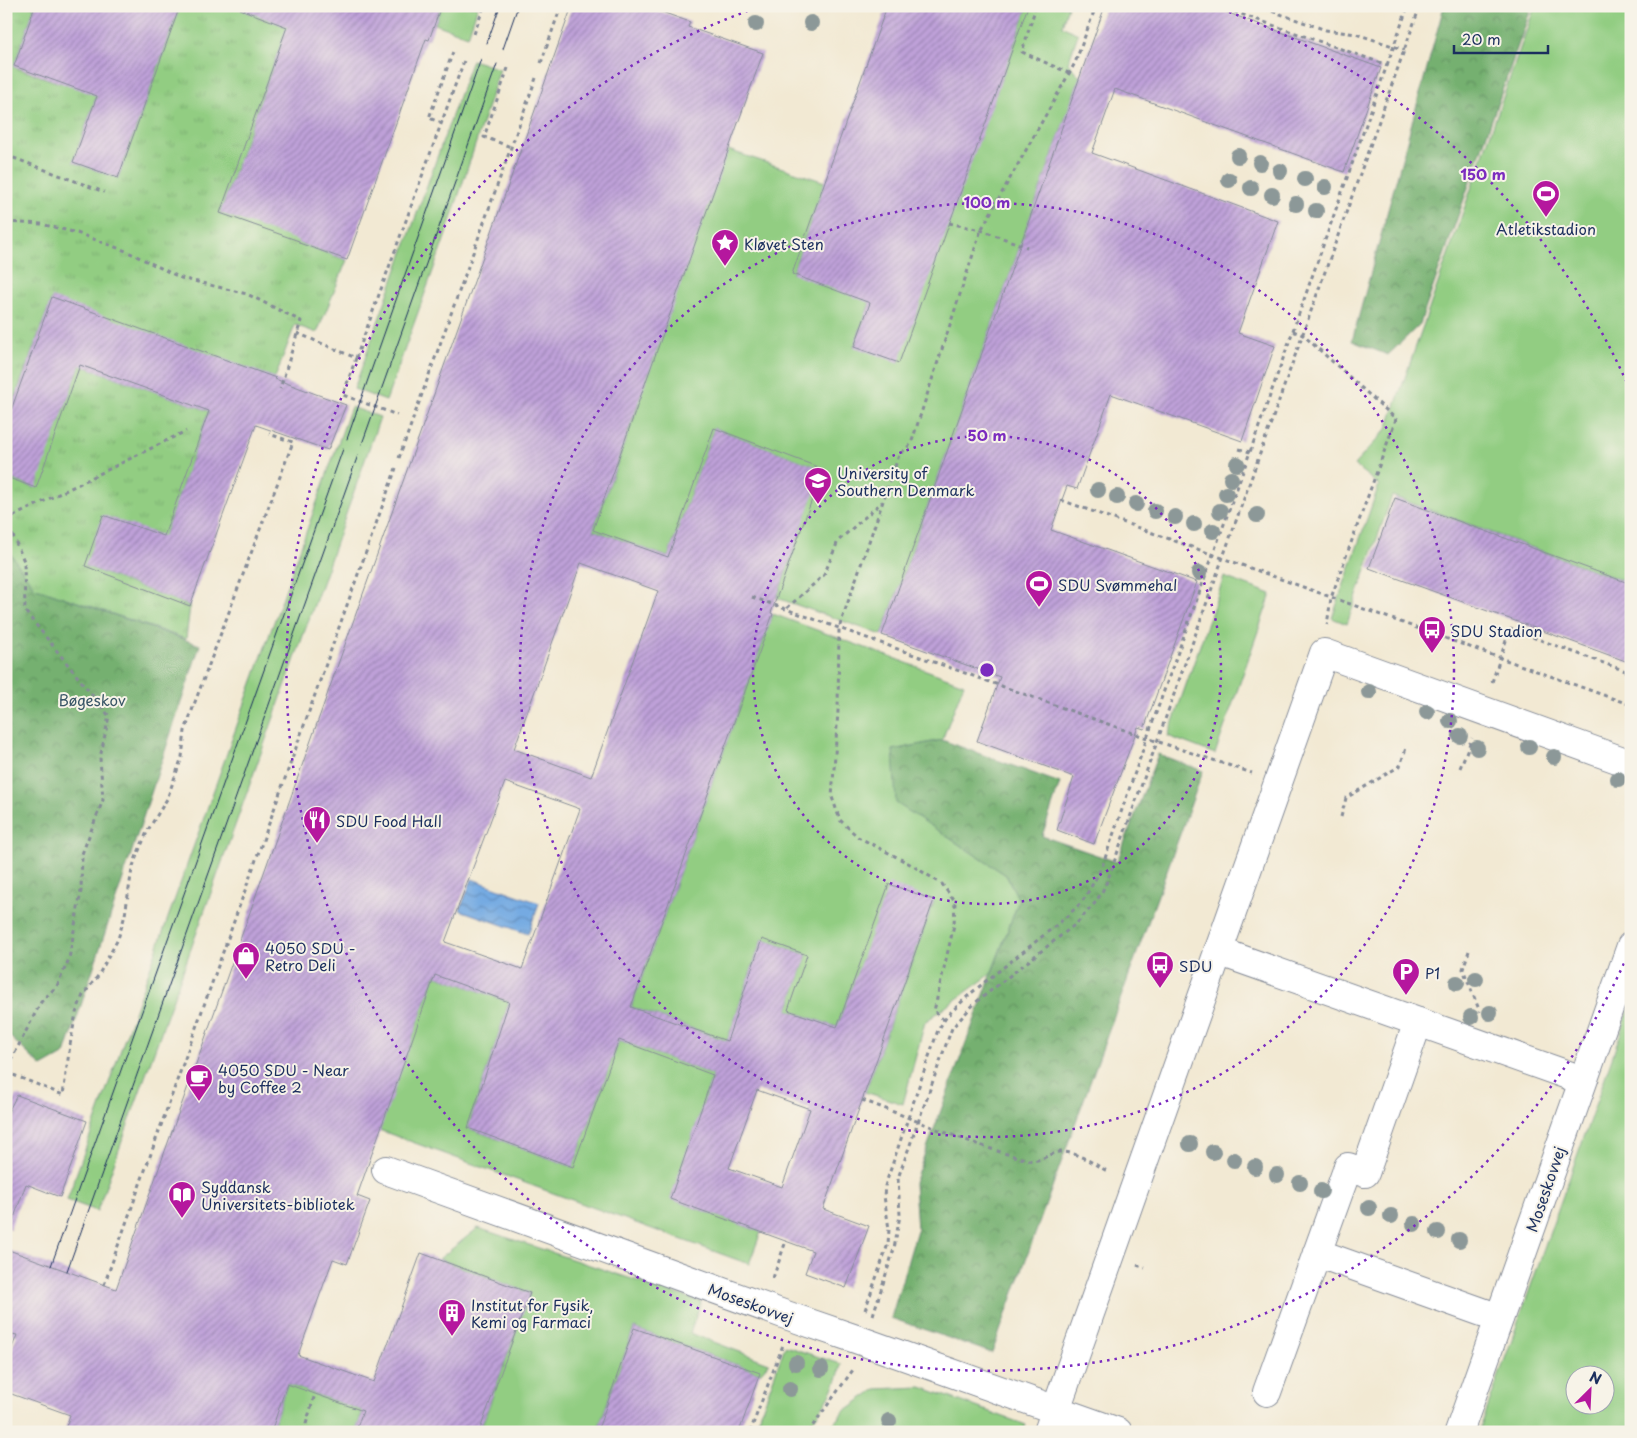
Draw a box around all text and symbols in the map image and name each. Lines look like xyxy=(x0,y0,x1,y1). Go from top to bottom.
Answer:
scale bar xyxy=(1454,22,1548,54)
text: 20 m xyxy=(1462,27,1501,50)
text: 150 m xyxy=(1460,162,1506,185)
sports icon: Atletikstadion xyxy=(1531,179,1561,218)
text: 100 m xyxy=(964,190,1010,213)
place label: Atletikstadion xyxy=(1496,217,1596,240)
place icon: Kløvet Sten xyxy=(710,228,740,267)
place label: Kløvet Sten xyxy=(744,232,824,255)
text: 50 m xyxy=(968,423,1006,446)
place label: University of Southern Denmark xyxy=(837,461,975,501)
school or university icon: University of Southern Denmark xyxy=(803,466,833,505)
sports icon: SDU Svømmehal xyxy=(1024,569,1054,608)
place label: SDU Svømmehal xyxy=(1058,573,1177,596)
bus stop icon: SDU Stadion xyxy=(1417,615,1447,654)
place label: SDU Stadion xyxy=(1451,619,1543,642)
centre of rings xyxy=(978,661,996,679)
park label: Bøgeskov xyxy=(58,688,126,711)
restaurant icon: SDU Food Hall xyxy=(302,805,332,844)
place label: SDU Food Hall xyxy=(336,809,442,832)
place label: 4050 SDU - Retro Deli xyxy=(265,936,356,976)
shop icon: 4050 SDU - Retro Deli xyxy=(231,941,261,980)
bus stop icon: SDU xyxy=(1145,950,1175,989)
place label: SDU xyxy=(1179,954,1212,977)
parking icon: P1 xyxy=(1391,957,1421,996)
place label: P1 xyxy=(1425,961,1440,984)
place label: 4050 SDU - Near by Coffee 2 xyxy=(218,1058,349,1098)
cafe icon: 4050 SDU - Near by Coffee 2 xyxy=(184,1063,214,1102)
street label: Moseskovvej xyxy=(1520,1143,1570,1235)
place label: Syddansk Universitets-bibliotek xyxy=(201,1175,355,1215)
library icon: Syddansk Universitets-bibliotek xyxy=(167,1180,197,1219)
street label: Moseskovvej xyxy=(705,1277,797,1329)
place label: Institut for Fysik, Kemi og Farmaci xyxy=(471,1293,594,1333)
building icon: Institut for Fysik, Kemi og Farmaci xyxy=(437,1298,467,1337)
north arrow xyxy=(1564,1366,1614,1416)
text: N xyxy=(1586,1366,1605,1390)

